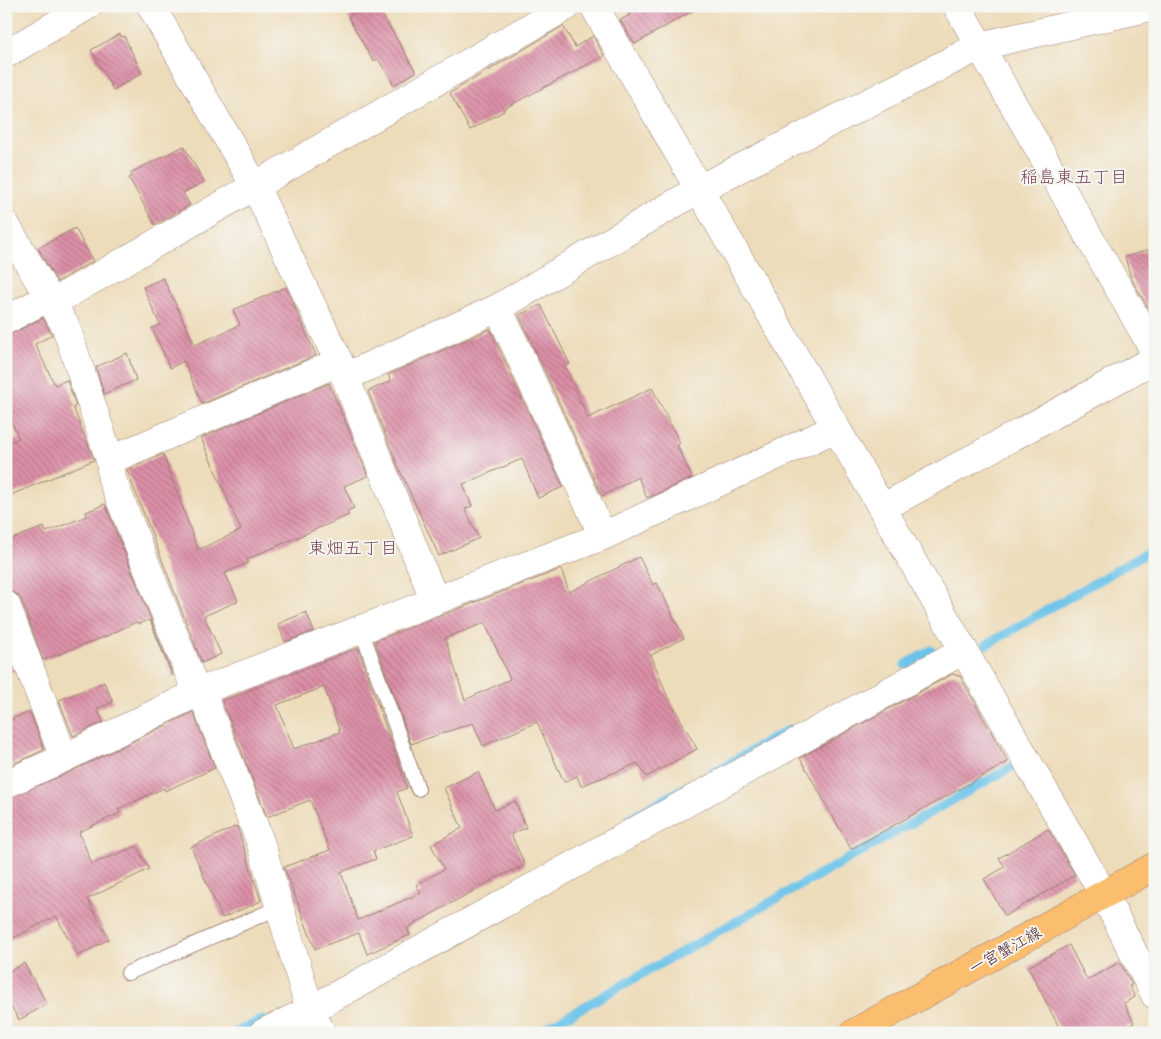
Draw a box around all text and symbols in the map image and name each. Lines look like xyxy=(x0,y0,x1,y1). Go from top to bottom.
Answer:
district label: 稲島東五丁目 xyxy=(1020,161,1128,193)
district label: 東畑五丁目 xyxy=(308,532,398,564)
street label: 一宮蟹江線 xyxy=(963,918,1047,982)

